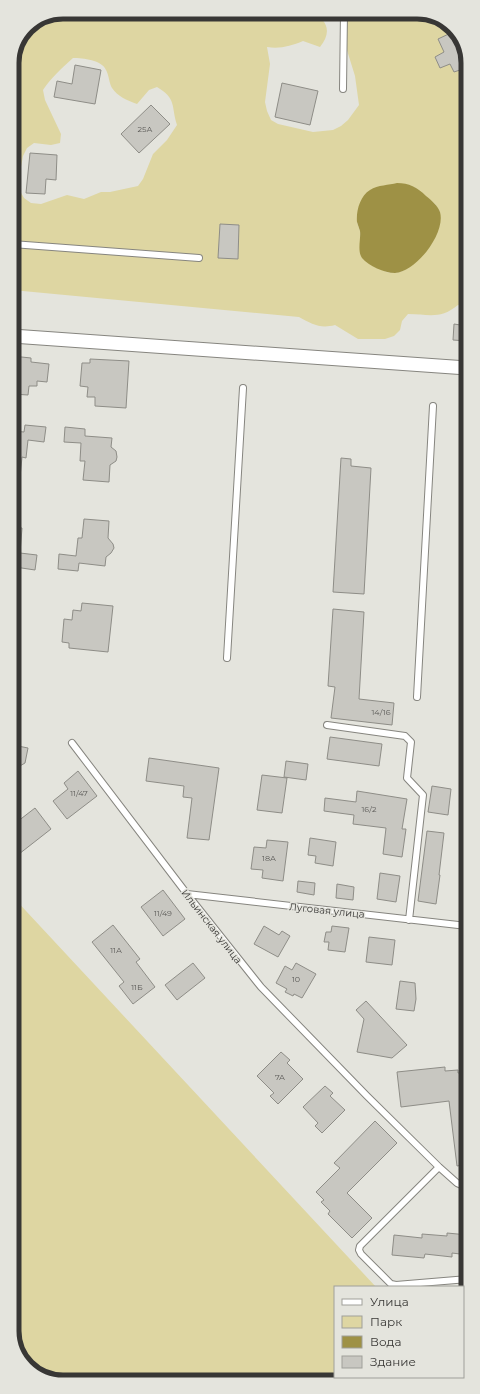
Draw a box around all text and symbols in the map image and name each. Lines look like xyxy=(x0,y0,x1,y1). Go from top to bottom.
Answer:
house number: 25А xyxy=(137,124,153,134)
house number: 14/16 xyxy=(371,707,391,717)
house number: 11/47 xyxy=(70,788,88,798)
house number: 16/2 xyxy=(361,804,377,814)
house number: 18А xyxy=(262,853,276,863)
street label: Ильинская улица xyxy=(179,886,245,966)
street label: Луговая улица xyxy=(288,900,365,921)
house number: 11/49 xyxy=(154,908,172,918)
house number: 11А xyxy=(110,945,122,955)
house number: 10 xyxy=(292,974,300,984)
house number: 11Б xyxy=(131,982,143,992)
house number: 7А xyxy=(275,1072,285,1082)
legend xyxy=(334,1286,464,1378)
text: Улица xyxy=(370,1294,409,1309)
text: Парк xyxy=(370,1314,402,1329)
text: Вода xyxy=(370,1334,401,1349)
text: Здание xyxy=(370,1354,416,1369)

